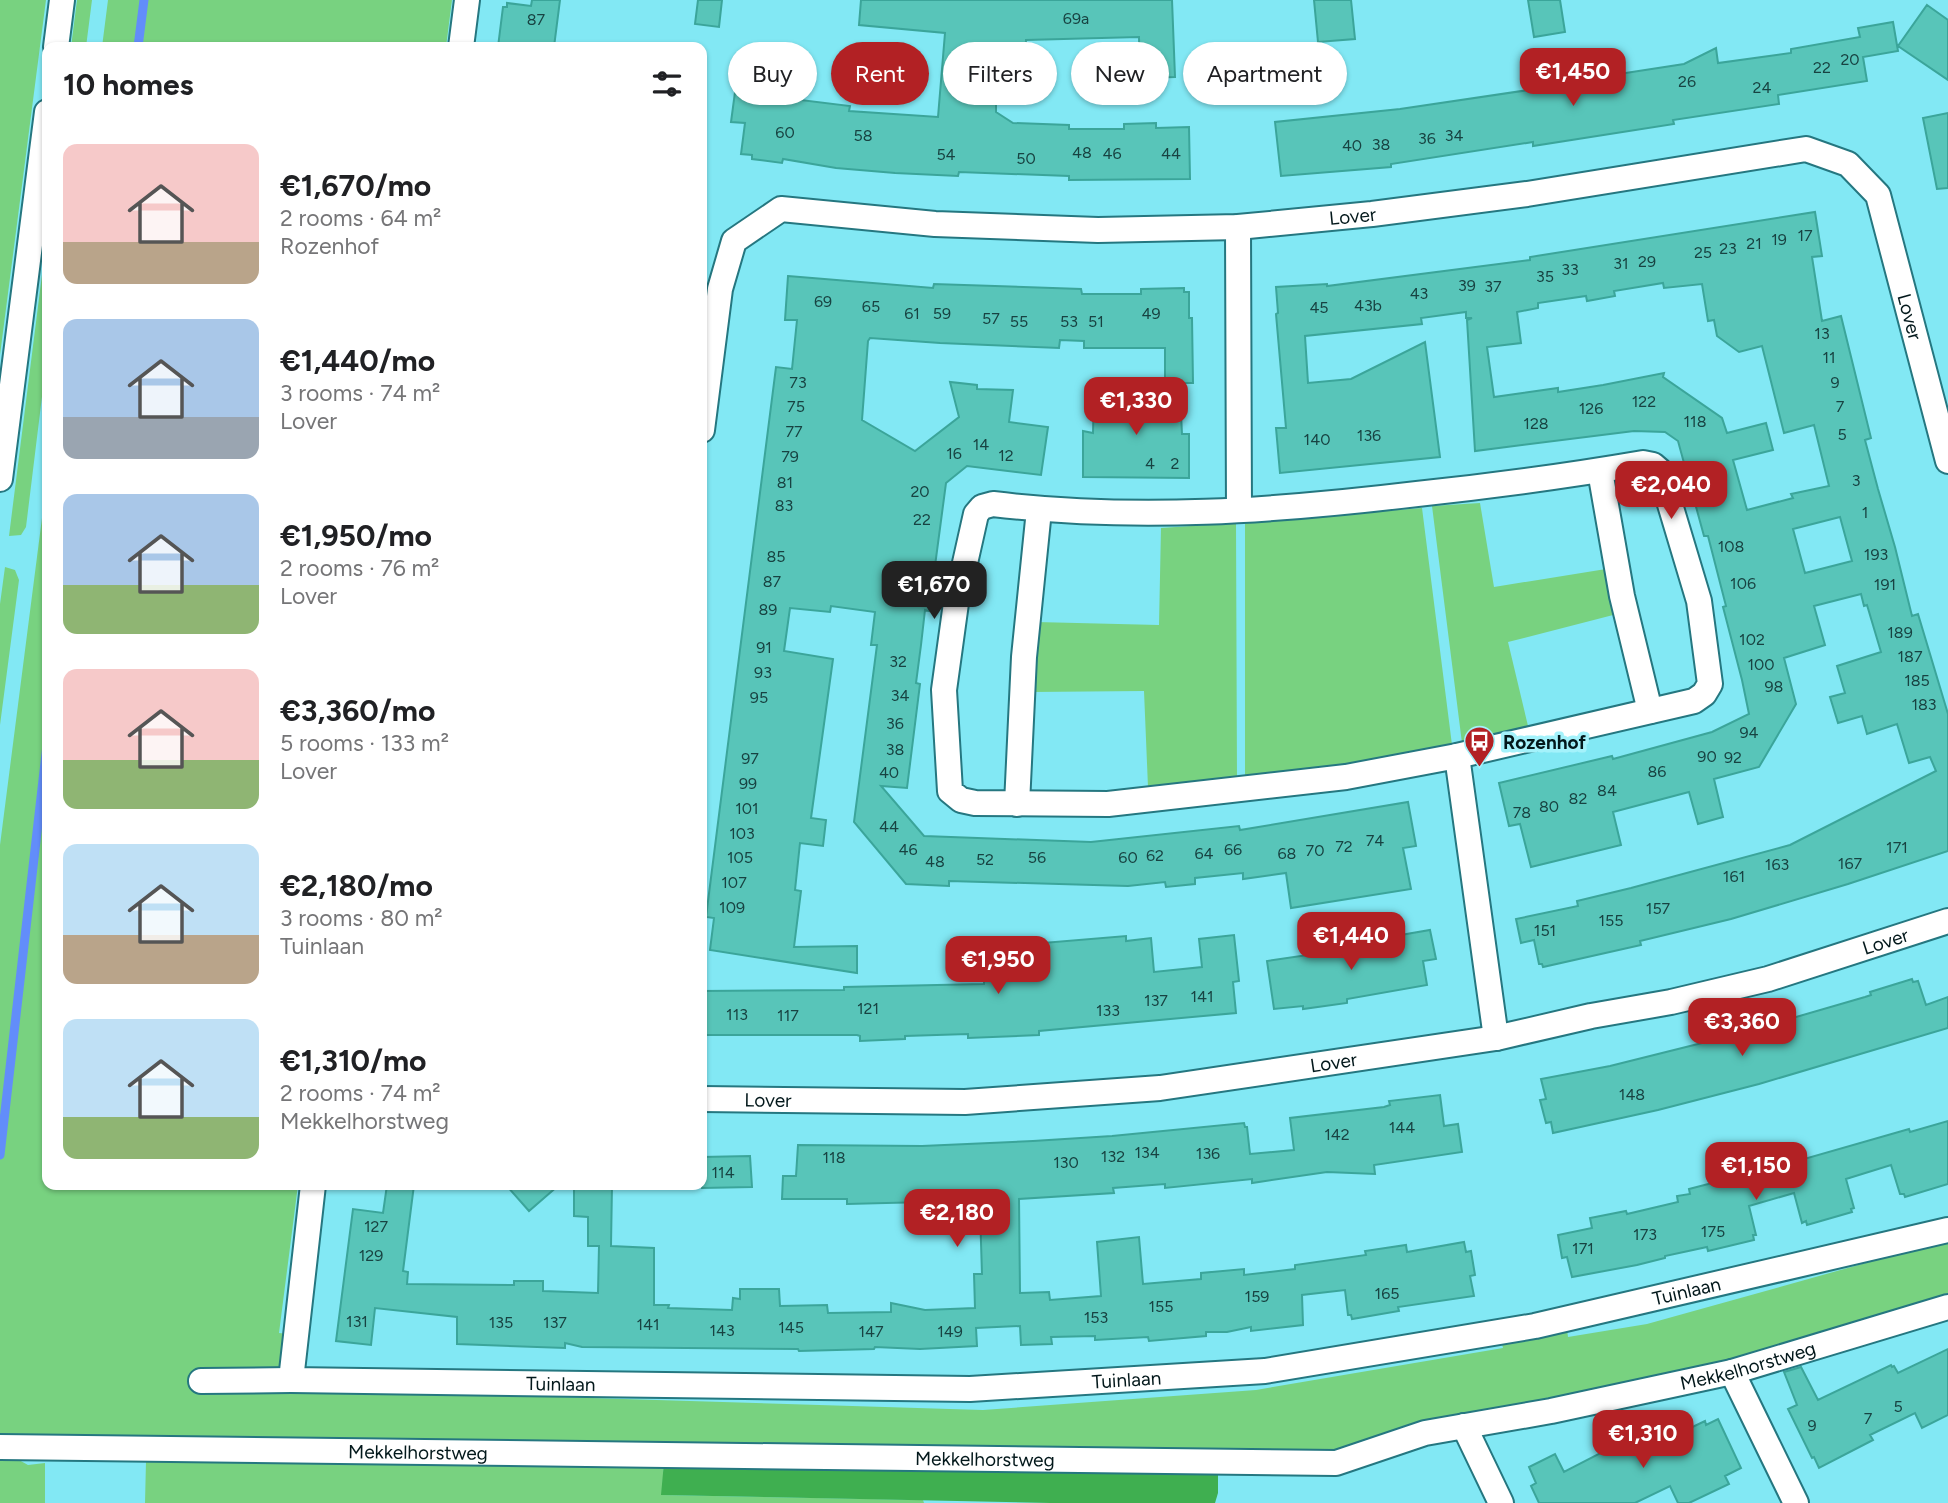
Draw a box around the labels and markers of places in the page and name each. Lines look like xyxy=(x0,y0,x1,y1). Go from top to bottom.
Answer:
pin: €1,450 xyxy=(1516,48,1630,108)
pin: €1,330 xyxy=(1079,378,1193,437)
pin: €2,040 xyxy=(1614,462,1728,521)
pin: €1,670 xyxy=(877,562,991,621)
bus stop icon: Rozenhof xyxy=(1463,725,1497,769)
place label: Rozenhof xyxy=(1503,731,1587,754)
pin: €1,440 xyxy=(1294,912,1408,972)
pin: €1,950 xyxy=(941,936,1055,996)
pin: €3,360 xyxy=(1685,998,1799,1058)
pin: €1,150 xyxy=(1699,1142,1813,1202)
pin: €2,180 xyxy=(900,1190,1014,1249)
pin: €1,310 xyxy=(1586,1410,1700,1470)

